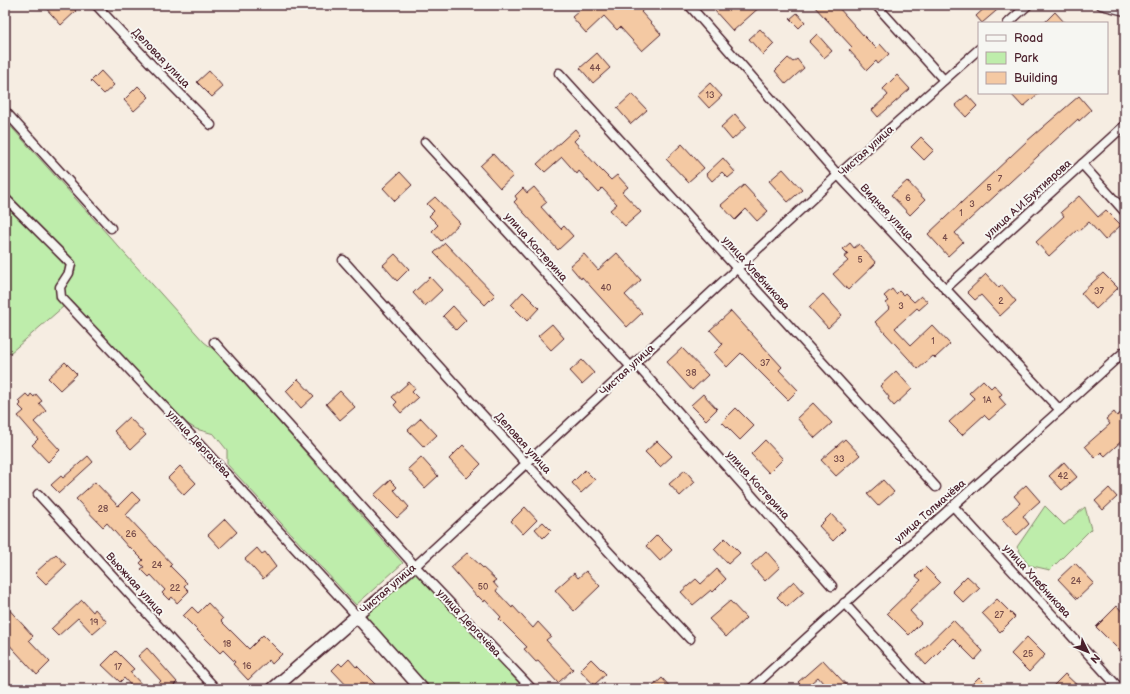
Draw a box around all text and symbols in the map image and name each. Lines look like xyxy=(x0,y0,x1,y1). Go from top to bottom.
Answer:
legend xyxy=(978,22,1108,94)
street label: Деловая улица xyxy=(129,26,193,91)
text: Road xyxy=(1014,31,1043,46)
text: Park xyxy=(1014,51,1038,66)
house number: 44 xyxy=(590,63,601,74)
text: Building xyxy=(1014,71,1058,86)
house number: 13 xyxy=(705,90,715,101)
street label: Чистая улица xyxy=(836,122,897,179)
street label: улица А.И.Бухтиярова xyxy=(982,156,1074,241)
house number: 7 xyxy=(998,174,1003,185)
street label: Видная улица xyxy=(858,181,917,243)
house number: 5 xyxy=(986,183,992,194)
house number: 6 xyxy=(905,193,911,204)
house number: 3 xyxy=(969,199,975,210)
house number: 1 xyxy=(959,208,963,219)
street label: улица Костерина xyxy=(502,210,571,284)
house number: 4 xyxy=(942,233,948,244)
street label: улица Хлебникова xyxy=(720,234,793,313)
house number: 5 xyxy=(857,255,863,266)
house number: 40 xyxy=(601,283,611,294)
house number: 37 xyxy=(1094,286,1105,297)
house number: 2 xyxy=(998,296,1004,307)
house number: 3 xyxy=(898,301,904,312)
house number: 1 xyxy=(931,336,935,347)
street label: Чистая улица xyxy=(597,341,657,399)
house number: 37 xyxy=(760,358,771,369)
house number: 38 xyxy=(686,368,696,379)
house number: 1А xyxy=(983,395,992,406)
street label: улица Дергачёва xyxy=(164,407,234,481)
street label: Деловая улица xyxy=(492,410,554,477)
street label: улица Костерина xyxy=(724,448,793,522)
house number: 33 xyxy=(833,454,845,465)
house number: 42 xyxy=(1058,471,1069,482)
street label: улица Толмачёва xyxy=(892,476,968,545)
house number: 28 xyxy=(98,504,108,515)
house number: 26 xyxy=(126,529,137,540)
street label: улица Хлебникова xyxy=(1001,542,1074,621)
street label: Вьюжная улица xyxy=(103,550,167,619)
house number: 24 xyxy=(152,560,163,571)
street label: Чистая улица xyxy=(357,561,419,617)
house number: 24 xyxy=(1071,576,1082,587)
house number: 50 xyxy=(478,582,488,593)
house number: 22 xyxy=(170,583,181,594)
street label: улица Дергачёва xyxy=(434,586,504,660)
house number: 27 xyxy=(994,610,1004,621)
house number: 19 xyxy=(90,617,98,628)
north arrow xyxy=(1068,632,1108,672)
house number: 18 xyxy=(223,639,231,650)
house number: 25 xyxy=(1023,649,1033,660)
text: N xyxy=(1087,651,1103,666)
house number: 16 xyxy=(243,661,252,672)
house number: 17 xyxy=(114,662,123,673)

